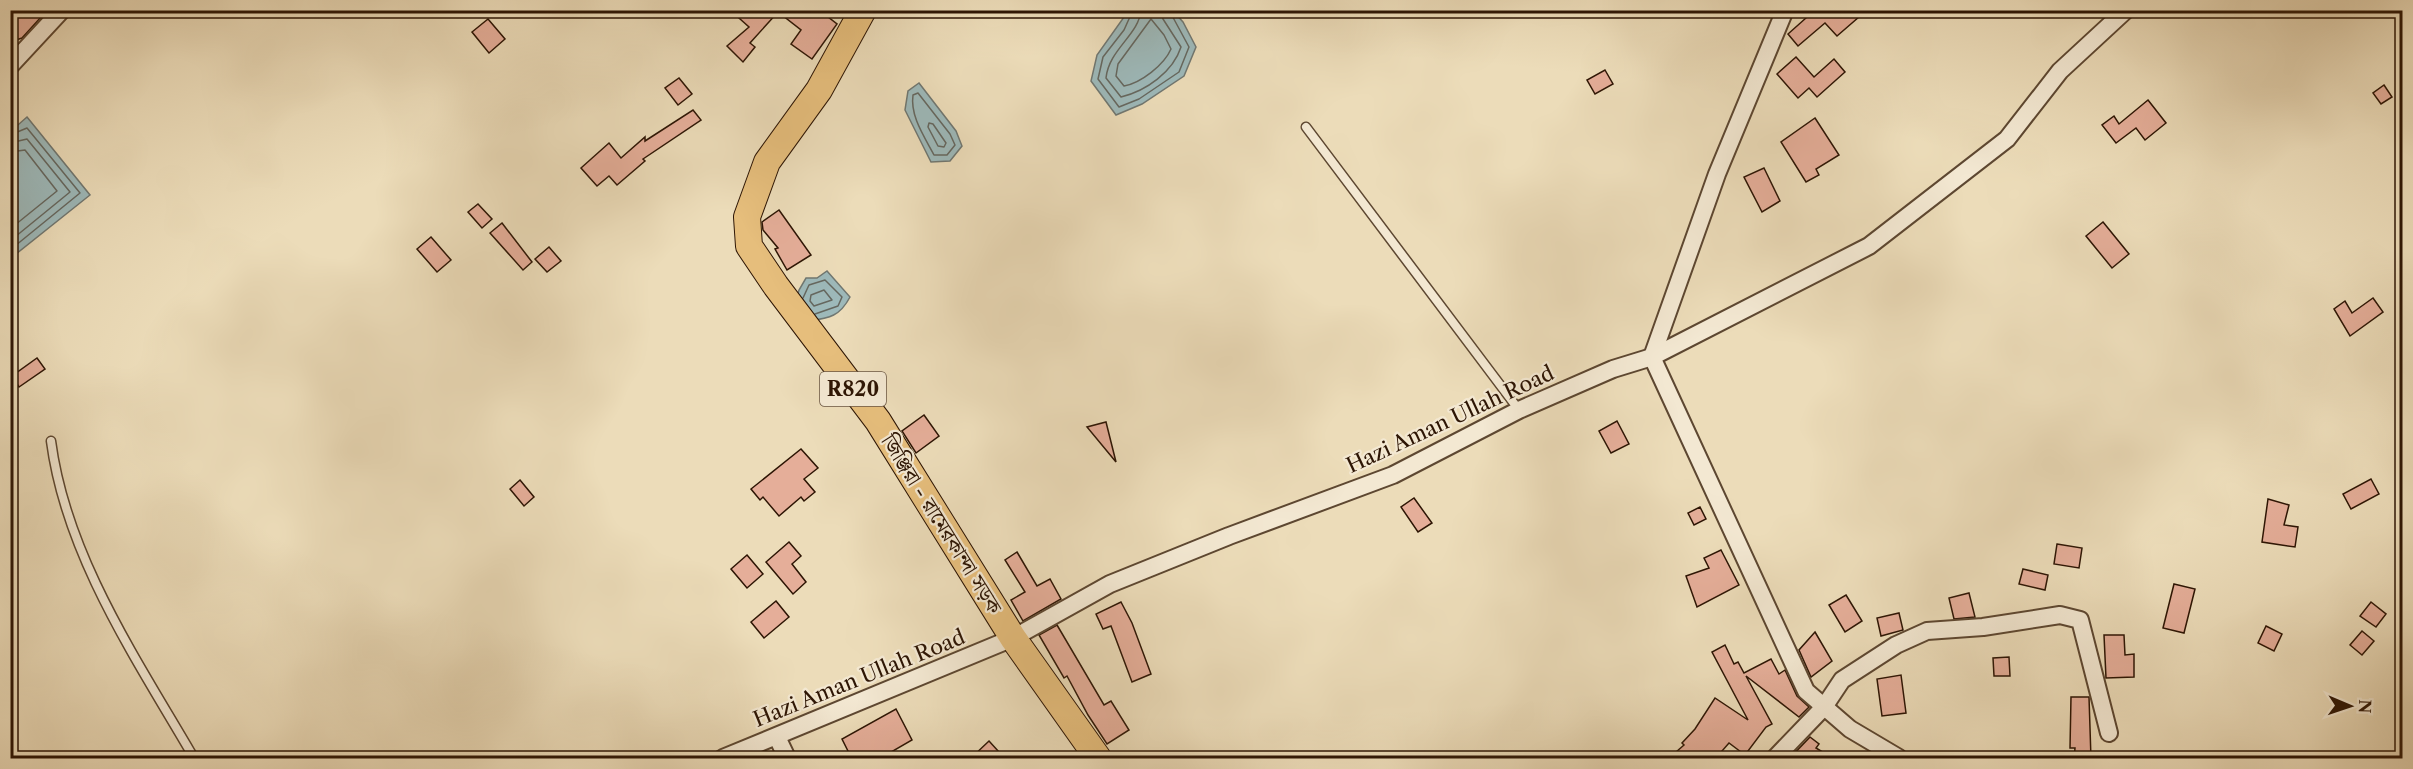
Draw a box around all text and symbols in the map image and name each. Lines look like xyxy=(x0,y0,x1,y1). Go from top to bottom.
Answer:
street label: Hazi Aman Ullah Road xyxy=(1342,360,1558,478)
road number: R820 xyxy=(820,372,886,406)
street label: জিঞ্জিরা - রামেরকান্দা সড়ক xyxy=(876,429,1008,619)
street label: Hazi Aman Ullah Road xyxy=(749,624,969,732)
north arrow xyxy=(2320,676,2380,736)
text: N xyxy=(2355,699,2375,714)

